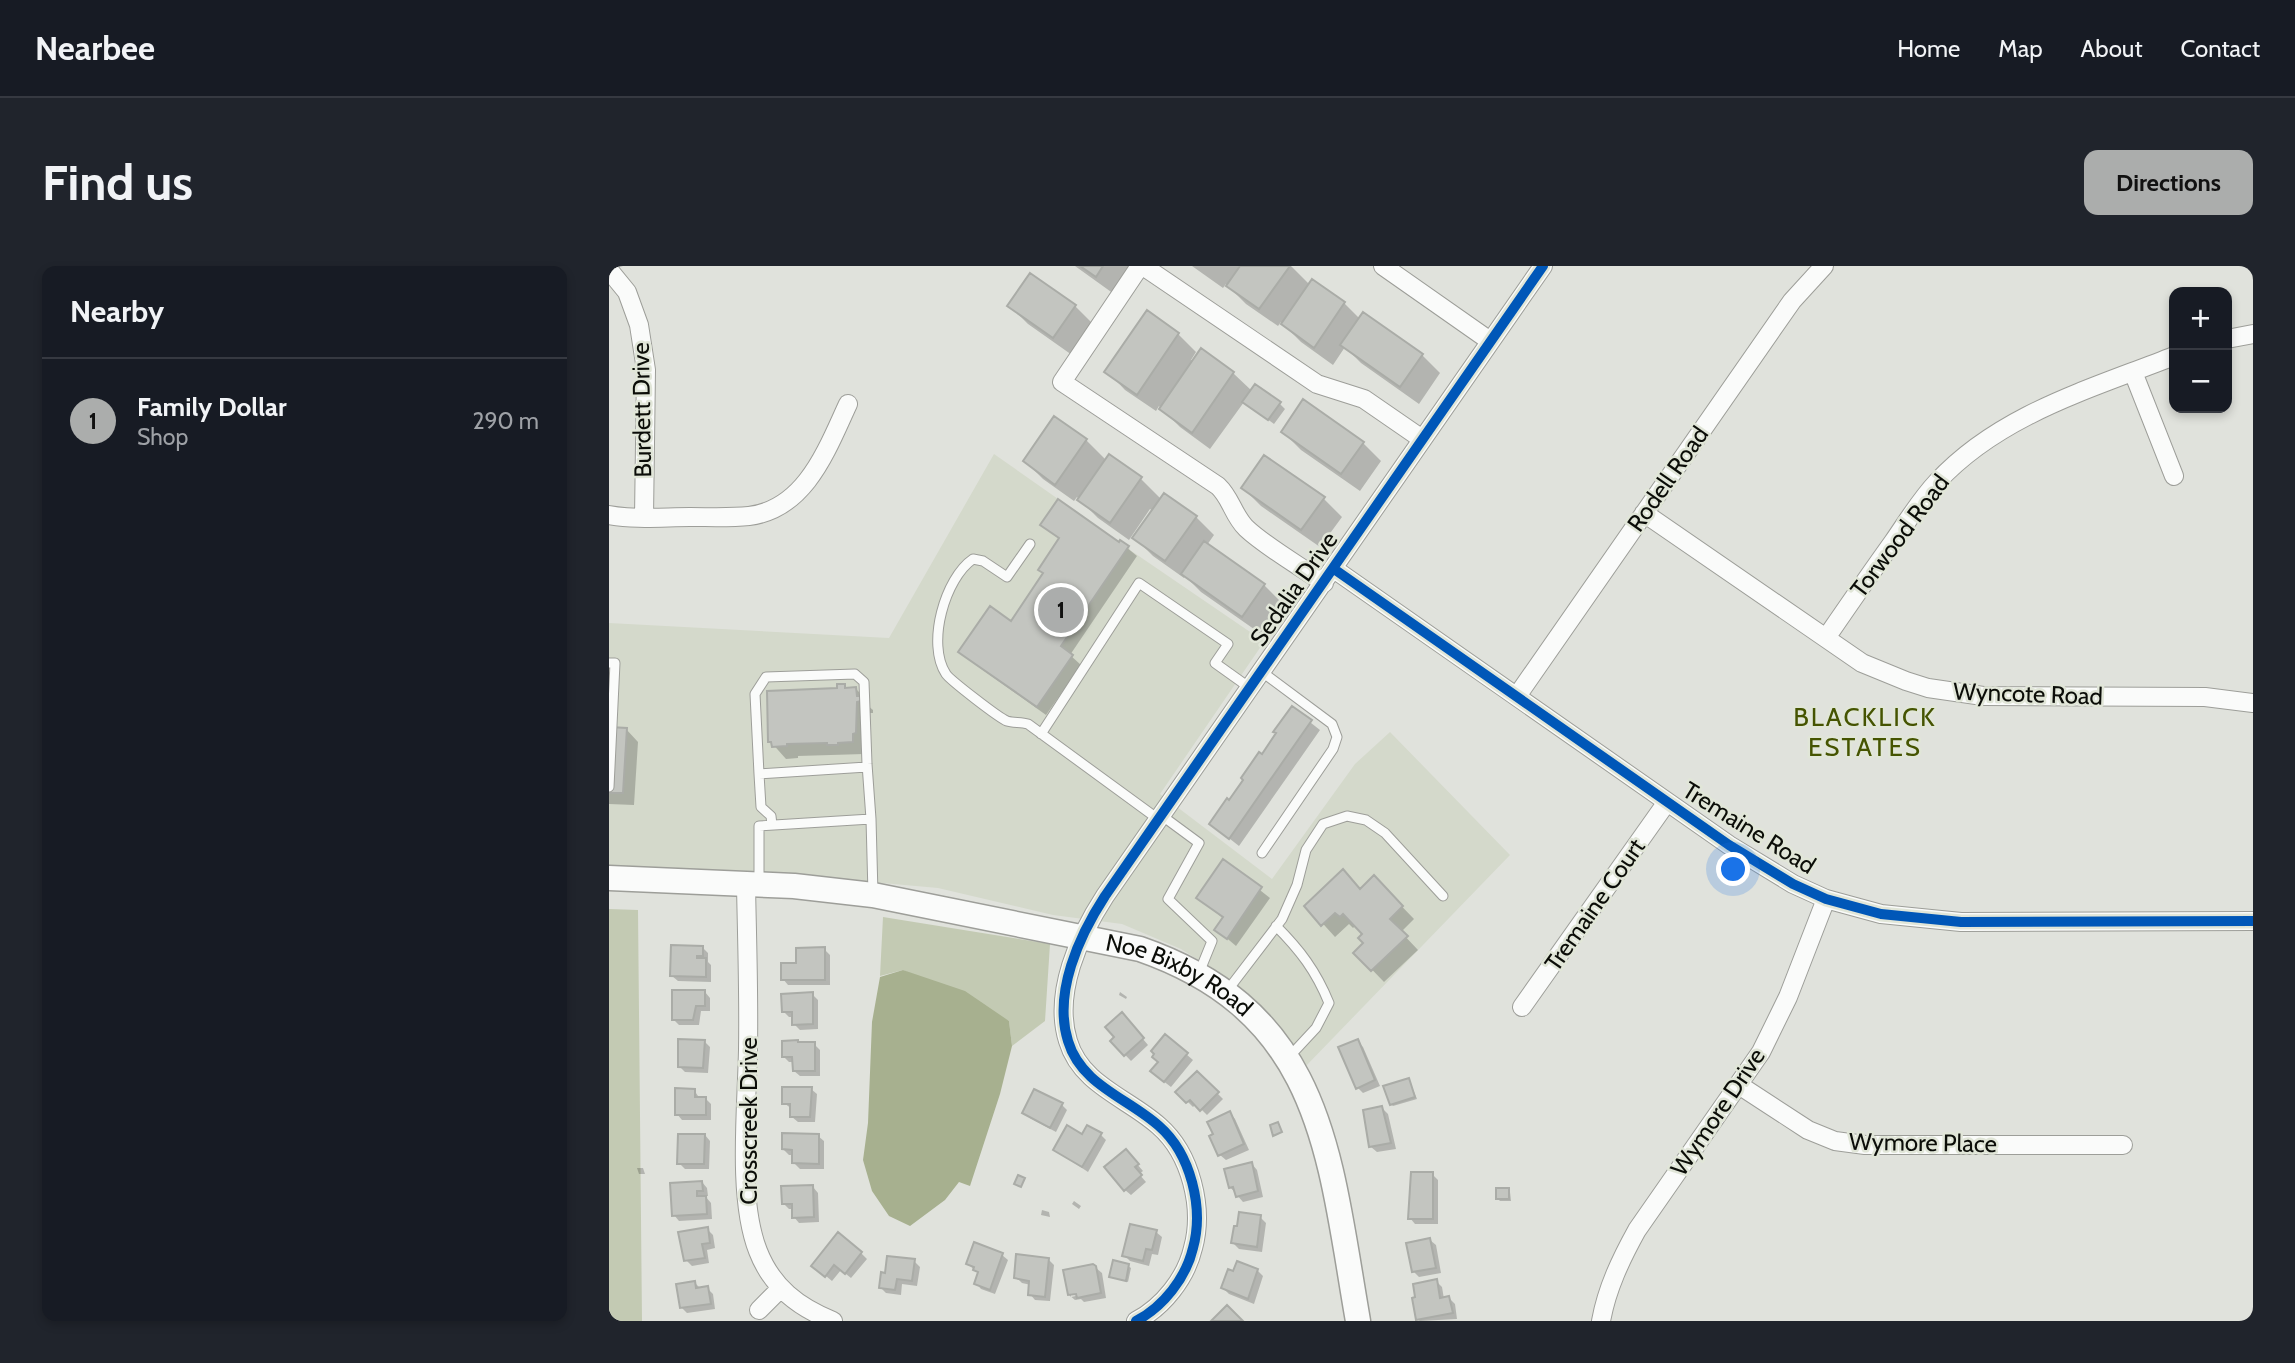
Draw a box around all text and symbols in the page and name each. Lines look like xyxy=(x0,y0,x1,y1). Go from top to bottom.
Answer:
text: Nearbee xyxy=(35,28,155,68)
text: Home xyxy=(1897,34,1960,63)
text: Map xyxy=(1998,34,2043,63)
text: About xyxy=(2081,34,2143,63)
text: Contact xyxy=(2181,34,2260,63)
button: Directions xyxy=(2084,150,2253,215)
text: Find us xyxy=(42,153,193,212)
map controls xyxy=(2169,287,2232,413)
button: + xyxy=(2169,287,2232,350)
text: Nearby xyxy=(70,293,164,330)
street label: Burdett Drive xyxy=(626,342,657,478)
button: − xyxy=(2169,350,2232,413)
text: Family Dollar xyxy=(137,391,287,423)
text: 1 xyxy=(89,407,97,435)
text: 290 m xyxy=(472,407,539,435)
street label: Rodell Road xyxy=(1621,421,1714,537)
text: Shop xyxy=(137,423,188,451)
street label: Torwood Road xyxy=(1844,469,1955,603)
street label: Sedalia Drive xyxy=(1244,526,1344,651)
pin: 1 xyxy=(1038,584,1084,636)
street label: Wyncote Road xyxy=(1953,676,2103,711)
district label: BLACKLICK ESTATES xyxy=(1793,701,1937,763)
street label: Tremaine Road xyxy=(1678,775,1821,880)
street label: Tremaine Court xyxy=(1538,833,1651,976)
your location xyxy=(1716,852,1750,886)
street label: Noe Bixby Road xyxy=(1103,927,1259,1022)
street label: Crosscreek Drive xyxy=(734,1037,763,1205)
street label: Wymore Drive xyxy=(1664,1042,1771,1181)
street label: Wymore Place xyxy=(1849,1127,1997,1158)

